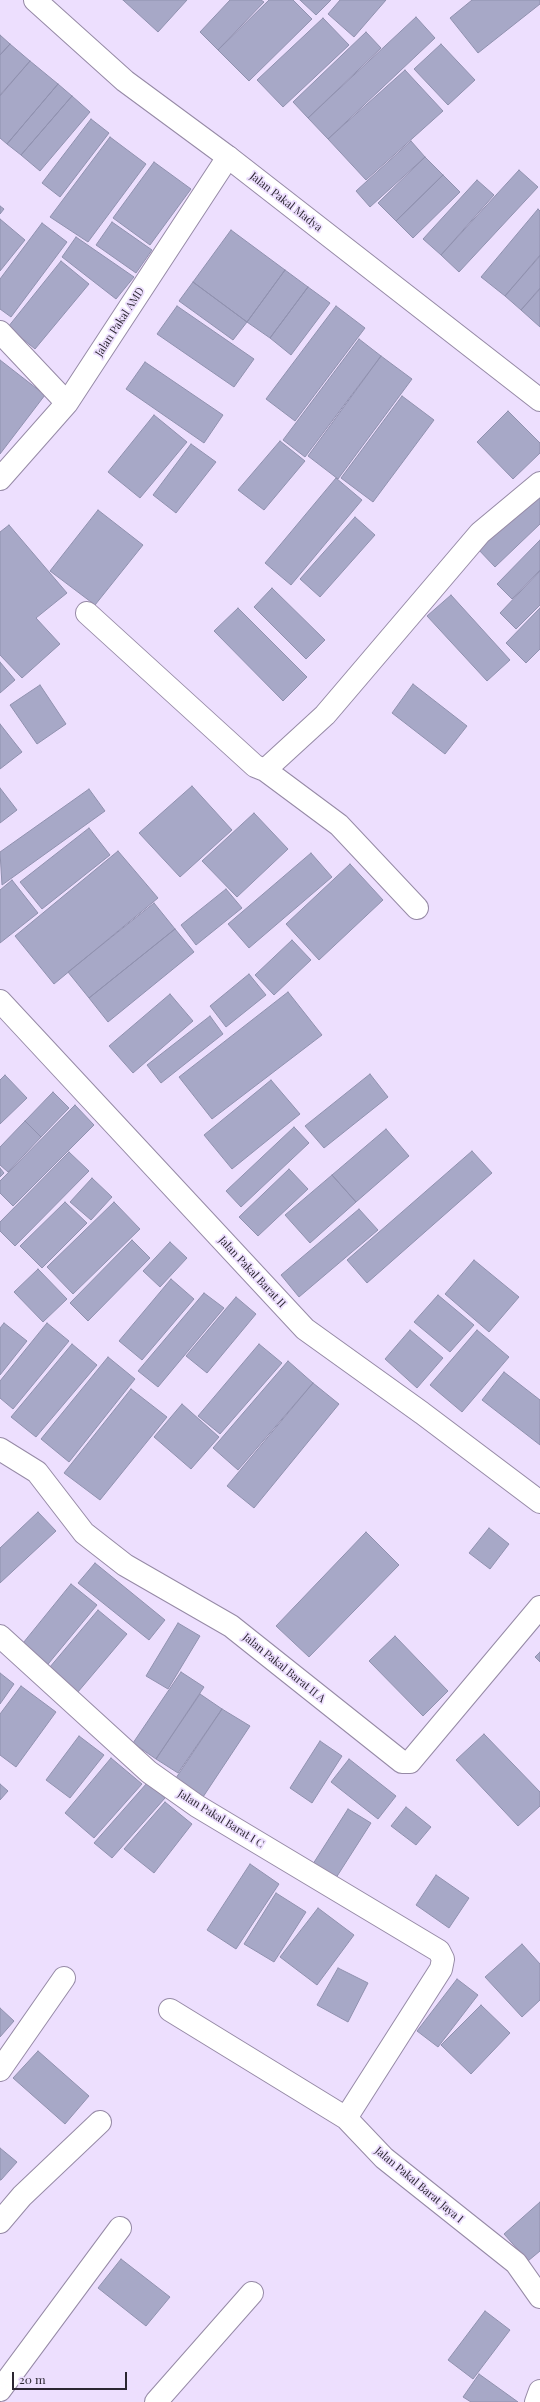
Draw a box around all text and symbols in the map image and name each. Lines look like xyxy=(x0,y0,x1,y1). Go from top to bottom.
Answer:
street label: Jalan Pakal Madya xyxy=(247,170,325,234)
street label: Jalan Pakal AMD xyxy=(93,285,147,359)
street label: Jalan Pakal Barat II xyxy=(216,1234,288,1310)
street label: Jalan Pakal Barat II A xyxy=(240,1631,328,1705)
street label: Jalan Pakal Barat I C xyxy=(175,1787,267,1851)
street label: Jalan Pakal Barat Jaya I xyxy=(372,2144,466,2226)
scale bar xyxy=(14,2364,129,2390)
text: 20 m xyxy=(19,2371,46,2387)

